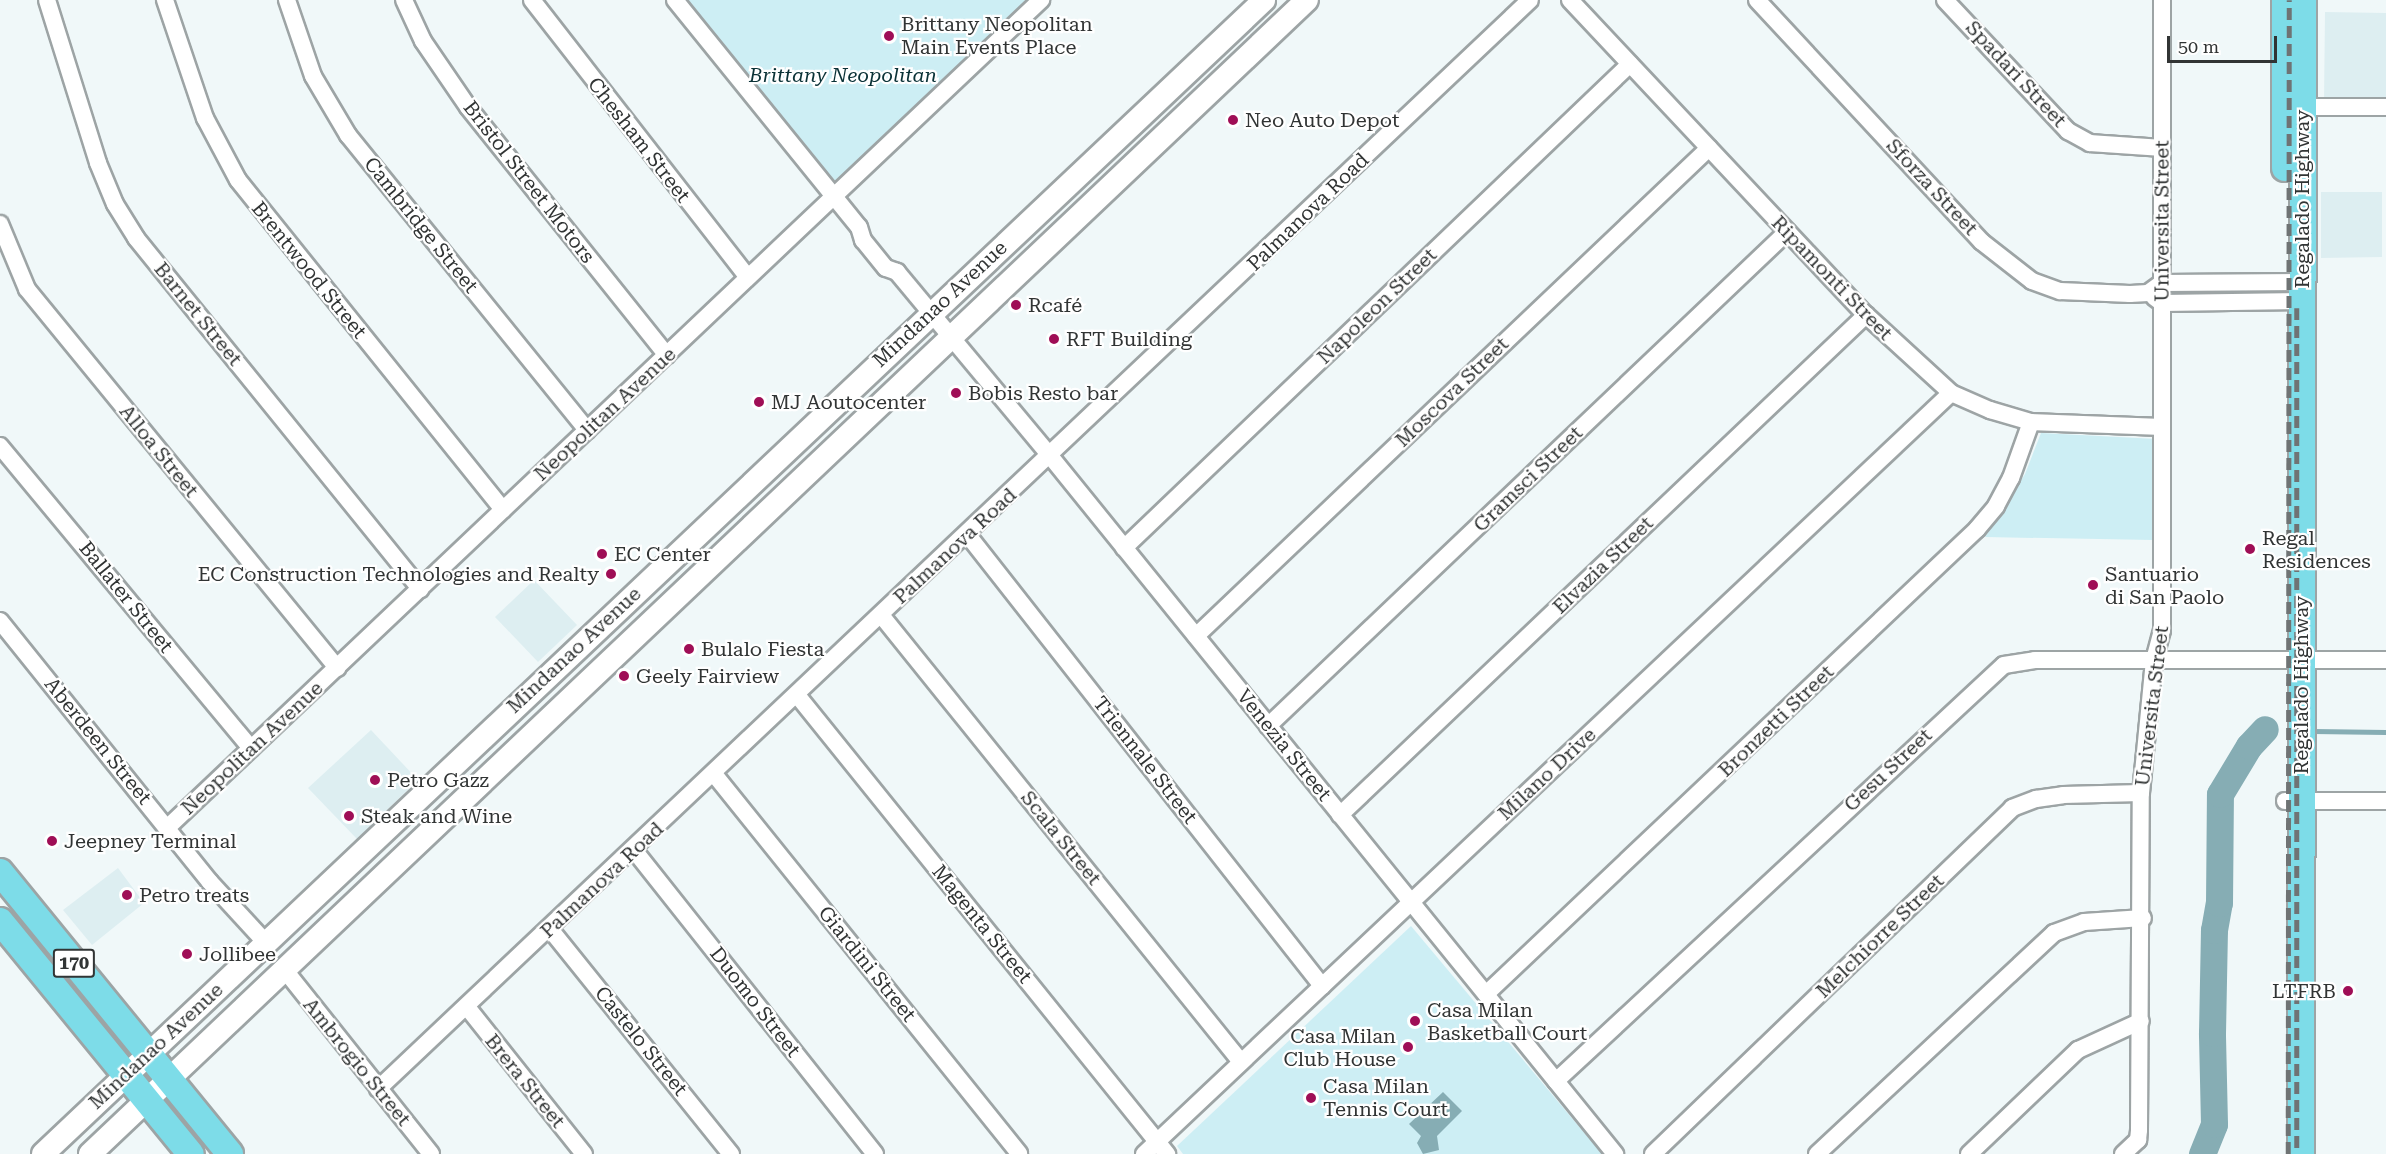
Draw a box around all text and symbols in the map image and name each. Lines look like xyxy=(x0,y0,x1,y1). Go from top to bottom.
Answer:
place label: Brittany Neopolitan Main Events Place xyxy=(901,13,1093,60)
street label: Spadari Street xyxy=(1961,16,2071,132)
scale bar xyxy=(2170,24,2280,62)
marker: Brittany Neopolitan Main Events Place xyxy=(882,29,896,43)
text: 50 m xyxy=(2178,36,2219,57)
park label: Brittany Neopolitan xyxy=(749,63,937,87)
street label: Chesham Street xyxy=(583,73,695,207)
street label: Bristol Street Motors xyxy=(458,96,600,268)
place label: Neo Auto Depot xyxy=(1245,108,1399,132)
street label: Regalado Highway xyxy=(2290,110,2314,288)
marker: Neo Auto Depot xyxy=(1226,113,1240,127)
street label: Sforza Street xyxy=(1881,134,1983,240)
street label: Universita Street xyxy=(2150,140,2174,302)
street label: Palmanova Road xyxy=(1242,148,1374,276)
street label: Cambridge Street xyxy=(359,152,483,298)
street label: Brentwood Street xyxy=(247,197,371,343)
street label: Ripamonti Street xyxy=(1767,211,1897,345)
street label: Mindanao Avenue xyxy=(868,236,1012,372)
street label: Napoleon Street xyxy=(1312,243,1442,369)
street label: Barnet Street xyxy=(149,257,247,371)
place label: Rcafé xyxy=(1028,293,1082,317)
marker: Rcafé xyxy=(1009,298,1023,312)
place label: RFT Building xyxy=(1066,327,1192,351)
marker: RFT Building xyxy=(1047,332,1061,346)
street label: Moscova Street xyxy=(1390,332,1514,452)
street label: Neopolitan Avenue xyxy=(529,342,681,486)
place label: Bobis Resto bar xyxy=(968,381,1118,405)
marker: Bobis Resto bar xyxy=(949,386,963,400)
place label: MJ Aoutocenter xyxy=(771,390,926,414)
marker: MJ Aoutocenter xyxy=(752,395,766,409)
street label: Alloa Street xyxy=(114,400,204,502)
street label: Gramsci Street xyxy=(1469,421,1587,537)
street label: Palmanova Road xyxy=(889,483,1021,609)
street label: Elvazia Street xyxy=(1548,511,1658,619)
place label: Regal Residences xyxy=(2262,526,2371,573)
street label: Ballater Street xyxy=(74,537,178,657)
place label: EC Center xyxy=(614,542,711,566)
marker: Regal Residences xyxy=(2243,542,2257,556)
marker: EC Center xyxy=(595,547,609,561)
place label: EC Construction Technologies and Realty xyxy=(198,562,599,586)
place label: Santuario di San Paolo xyxy=(2105,562,2224,609)
marker: EC Construction Technologies and Realty xyxy=(604,567,618,581)
marker: Santuario di San Paolo xyxy=(2086,578,2100,592)
street label: Mindanao Avenue xyxy=(502,582,646,718)
street label: Regalado Highway xyxy=(2289,596,2313,774)
street label: Universita Street xyxy=(2130,624,2174,788)
place label: Bulalo Fiesta xyxy=(701,637,824,661)
marker: Bulalo Fiesta xyxy=(682,642,696,656)
street label: Bronzetti Street xyxy=(1713,660,1839,782)
place label: Geely Fairview xyxy=(636,664,779,688)
marker: Geely Fairview xyxy=(617,669,631,683)
street label: Aberdeen Street xyxy=(39,673,157,809)
street label: Neopolitan Avenue xyxy=(176,676,328,820)
street label: Venezia Street xyxy=(1232,684,1336,806)
street label: Triennale Street xyxy=(1088,692,1202,828)
street label: Milano Drive xyxy=(1493,723,1601,825)
street label: Gesu Street xyxy=(1839,723,1937,817)
place label: Petro Gazz xyxy=(387,768,489,792)
marker: Petro Gazz xyxy=(368,773,382,787)
street label: Scala Street xyxy=(1016,786,1106,890)
place label: Steak and Wine xyxy=(361,804,512,828)
marker: Steak and Wine xyxy=(342,809,356,823)
street label: Palmanova Road xyxy=(536,817,668,943)
place label: Jeepney Terminal xyxy=(64,829,237,853)
marker: Jeepney Terminal xyxy=(45,834,59,848)
street label: Magenta Street xyxy=(927,860,1037,988)
street label: Melchiorre Street xyxy=(1811,869,1949,1003)
place label: Petro treats xyxy=(139,883,249,907)
marker: Petro treats xyxy=(120,888,134,902)
street label: Giardini Street xyxy=(813,901,921,1027)
place label: Jollibee xyxy=(199,942,276,966)
street label: Duomo Street xyxy=(705,942,805,1062)
marker: Jollibee xyxy=(180,947,194,961)
road number: 170 xyxy=(52,948,97,978)
street label: Mindanao Avenue xyxy=(84,978,228,1114)
place label: LTFRB xyxy=(2272,979,2336,1003)
street label: Castelo Street xyxy=(590,982,692,1100)
marker: LTFRB xyxy=(2341,984,2355,998)
street label: Ambrogio Street xyxy=(298,993,416,1131)
place label: Casa Milan Basketball Court xyxy=(1427,998,1587,1045)
marker: Casa Milan Basketball Court xyxy=(1408,1014,1422,1028)
place label: Casa Milan Club House xyxy=(1283,1024,1396,1071)
street label: Brera Street xyxy=(480,1029,570,1133)
marker: Casa Milan Club House xyxy=(1401,1040,1415,1054)
place label: Casa Milan Tennis Court xyxy=(1323,1074,1448,1121)
marker: Casa Milan Tennis Court xyxy=(1304,1091,1318,1105)

